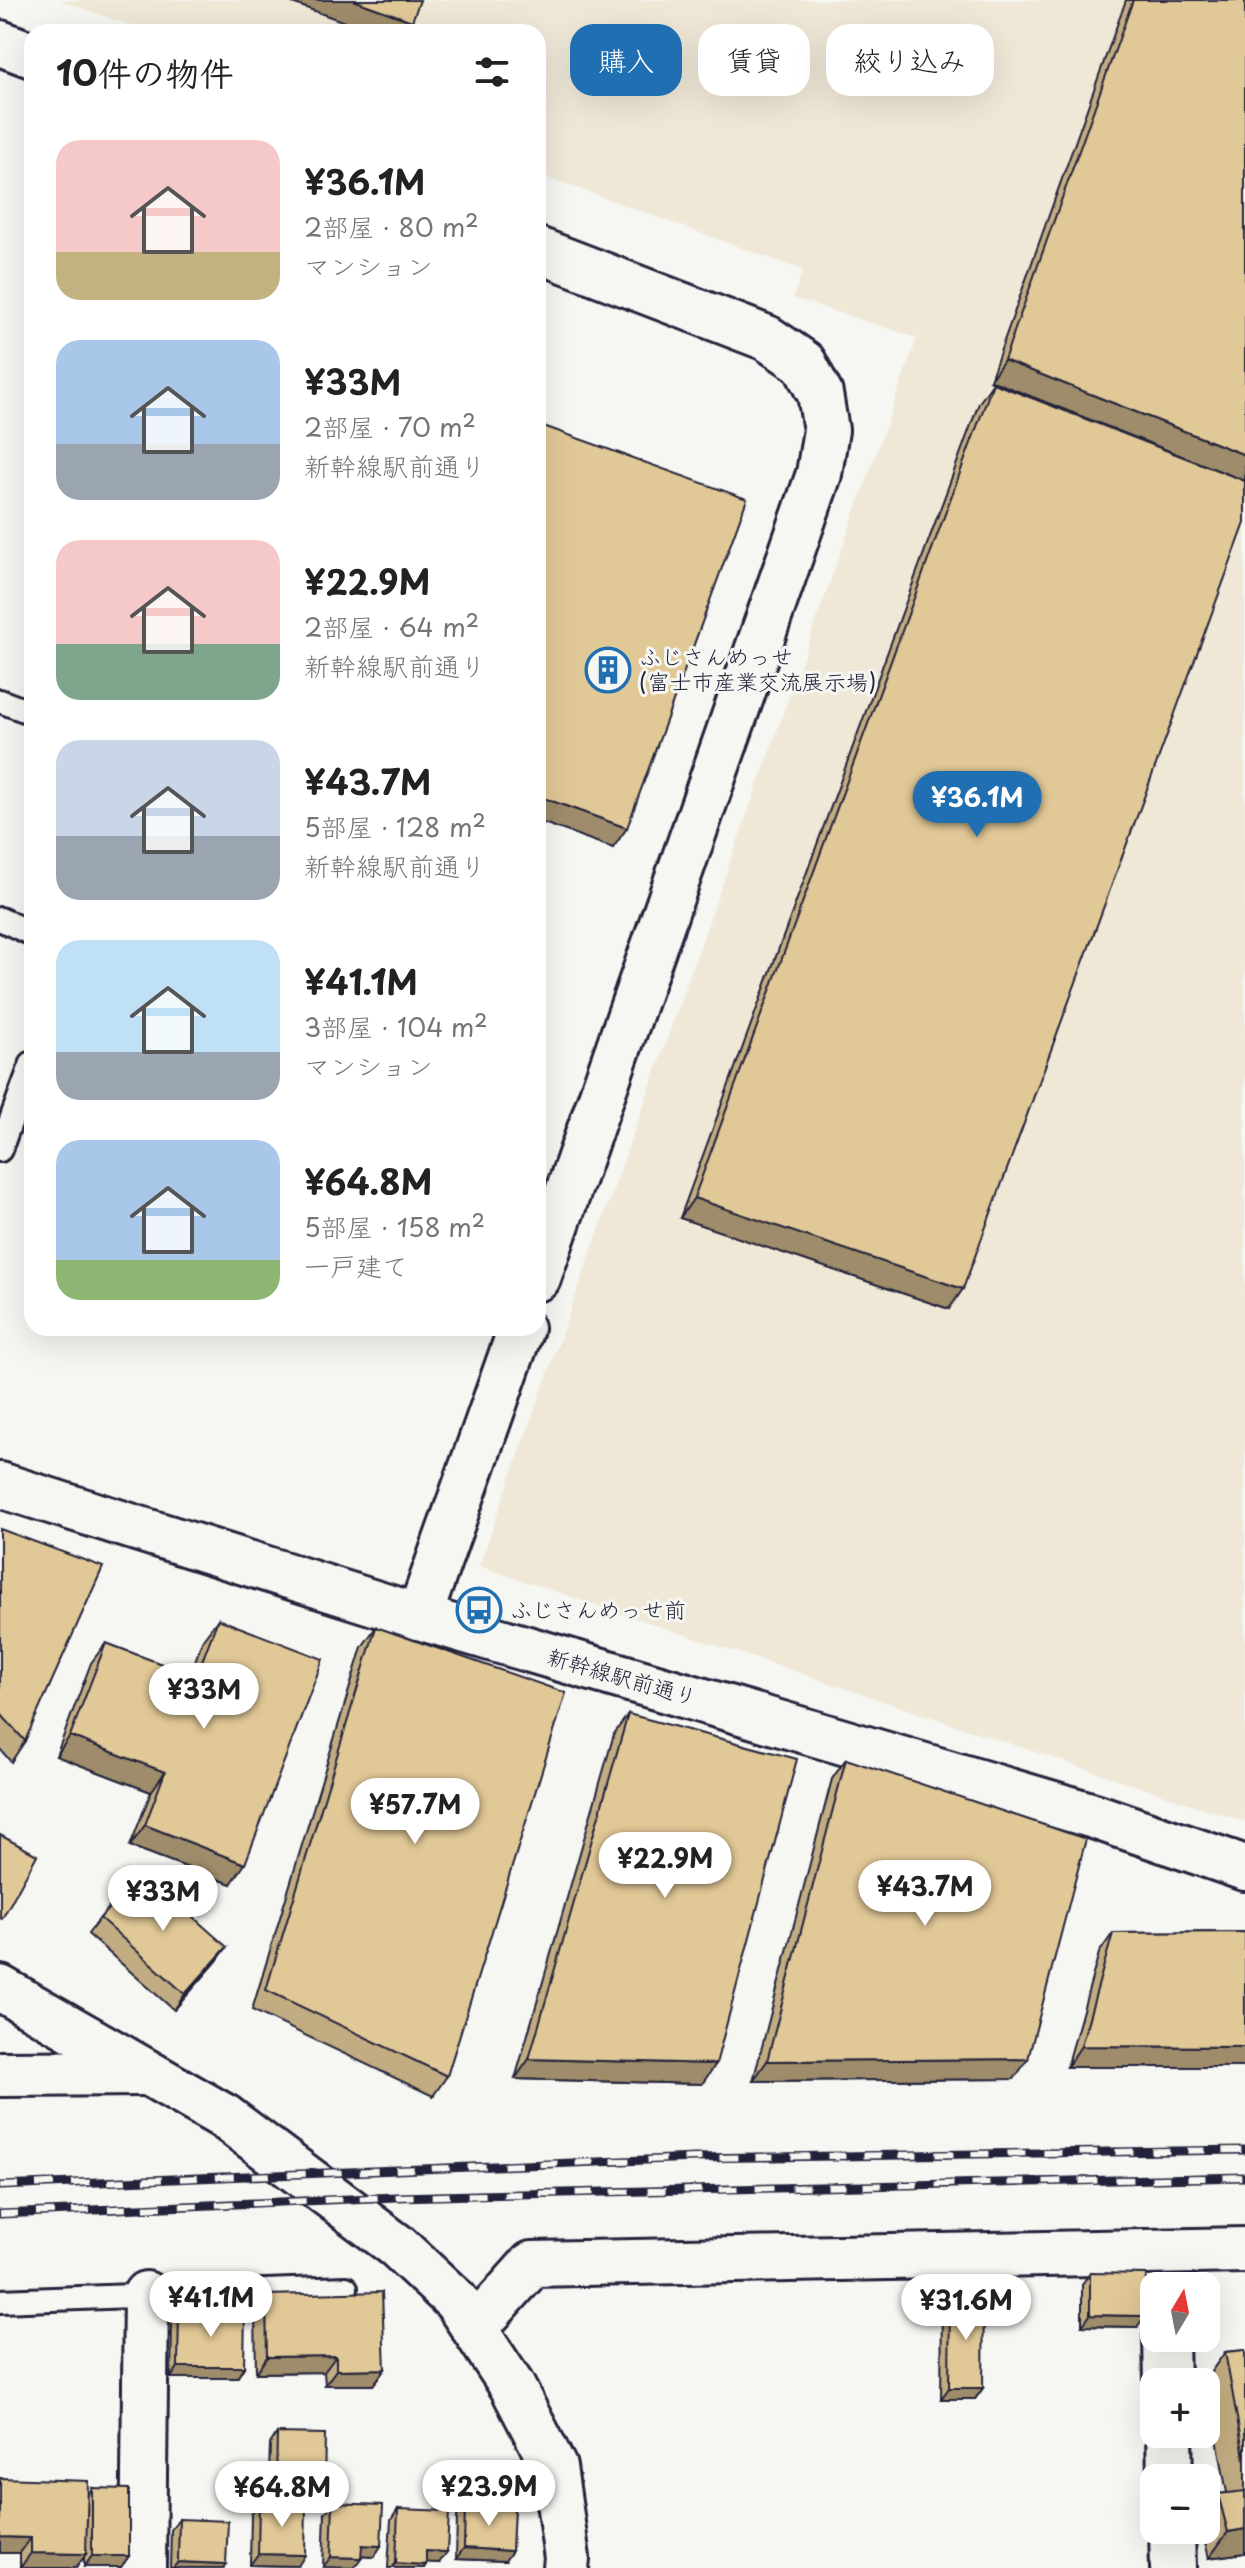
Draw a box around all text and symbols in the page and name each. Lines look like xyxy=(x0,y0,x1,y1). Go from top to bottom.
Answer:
chip: 購入 xyxy=(570,24,682,96)
chip: 賃貸 xyxy=(698,24,810,96)
chip: 絞り込み xyxy=(826,24,994,96)
text: 10件の物件 xyxy=(56,46,233,98)
icon: filters xyxy=(470,50,514,94)
text: ¥36.1M xyxy=(304,155,425,207)
icon: home xyxy=(120,172,216,268)
text: 2部屋 · 80 m² xyxy=(304,207,479,246)
text: マンション xyxy=(304,246,433,285)
text: ¥33M xyxy=(304,355,401,407)
icon: home xyxy=(120,372,216,468)
text: 2部屋 · 70 m² xyxy=(304,407,476,446)
text: 新幹線駅前通り xyxy=(304,446,486,485)
text: ¥22.9M xyxy=(304,555,430,607)
icon: home xyxy=(120,572,216,668)
text: 2部屋 · 64 m² xyxy=(304,607,479,646)
place label: ふじさんめっせ (富士市産業交流展示場) xyxy=(639,639,876,697)
text: 新幹線駅前通り xyxy=(304,646,486,685)
building icon: ふじさんめっせ (富士市産業交流展示場) xyxy=(584,646,632,694)
text: ¥43.7M xyxy=(304,755,431,807)
pin: ¥36.1M xyxy=(912,771,1042,839)
icon: home xyxy=(120,772,216,868)
text: ¥36.1M xyxy=(931,777,1023,816)
text: 5部屋 · 128 m² xyxy=(304,807,486,846)
text: 新幹線駅前通り xyxy=(304,846,486,885)
text: ¥41.1M xyxy=(304,955,418,1007)
icon: home xyxy=(120,972,216,1068)
text: 3部屋 · 104 m² xyxy=(304,1007,488,1046)
text: マンション xyxy=(304,1046,433,1085)
text: ¥64.8M xyxy=(304,1155,432,1207)
icon: home xyxy=(120,1172,216,1268)
text: 5部屋 · 158 m² xyxy=(304,1207,485,1246)
text: 一戸建て xyxy=(304,1246,408,1285)
bus stop icon: ふじさんめっせ前 xyxy=(455,1586,503,1634)
place label: ふじさんめっせ前 xyxy=(510,1592,686,1625)
street label: 新幹線駅前通り xyxy=(544,1638,701,1713)
pin: ¥33M xyxy=(157,1663,251,1731)
text: ¥33M xyxy=(167,1669,241,1708)
pin: ¥57.7M xyxy=(350,1778,480,1846)
text: ¥57.7M xyxy=(369,1784,461,1823)
pin: ¥22.9M xyxy=(600,1832,730,1900)
text: ¥22.9M xyxy=(617,1838,713,1877)
pin: ¥43.7M xyxy=(860,1860,990,1928)
pin: ¥33M xyxy=(116,1865,210,1933)
text: ¥43.7M xyxy=(876,1866,974,1905)
text: ¥33M xyxy=(126,1871,200,1910)
pin: ¥41.1M xyxy=(146,2271,276,2339)
north arrow xyxy=(1140,2272,1220,2352)
map controls xyxy=(1140,2272,1220,2544)
pin: ¥31.6M xyxy=(901,2274,1031,2342)
text: ¥41.1M xyxy=(167,2277,255,2316)
text: ¥31.6M xyxy=(919,2280,1013,2319)
button: + xyxy=(1140,2368,1220,2448)
pin: ¥23.9M xyxy=(424,2460,554,2528)
pin: ¥64.8M xyxy=(217,2461,347,2529)
button: − xyxy=(1140,2464,1220,2544)
text: ¥23.9M xyxy=(440,2466,538,2505)
text: ¥64.8M xyxy=(233,2467,331,2506)

